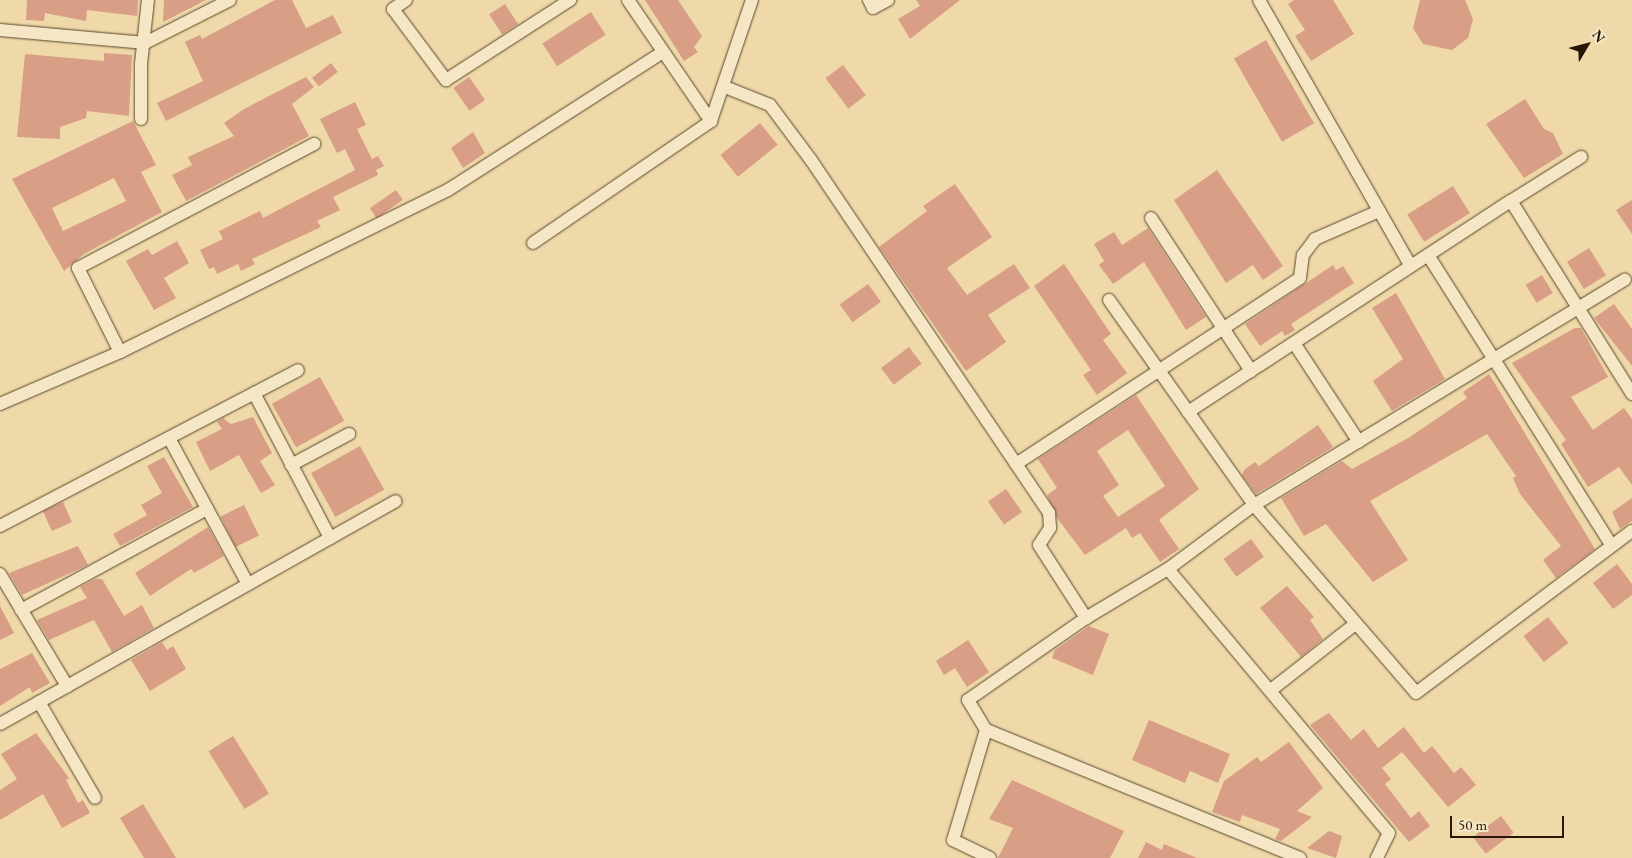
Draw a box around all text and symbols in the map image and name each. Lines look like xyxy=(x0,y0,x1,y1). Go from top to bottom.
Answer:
north arrow xyxy=(1562,20,1612,70)
text: N xyxy=(1588,26,1610,46)
scale bar xyxy=(1452,806,1566,838)
text: 50 m xyxy=(1458,815,1487,834)

